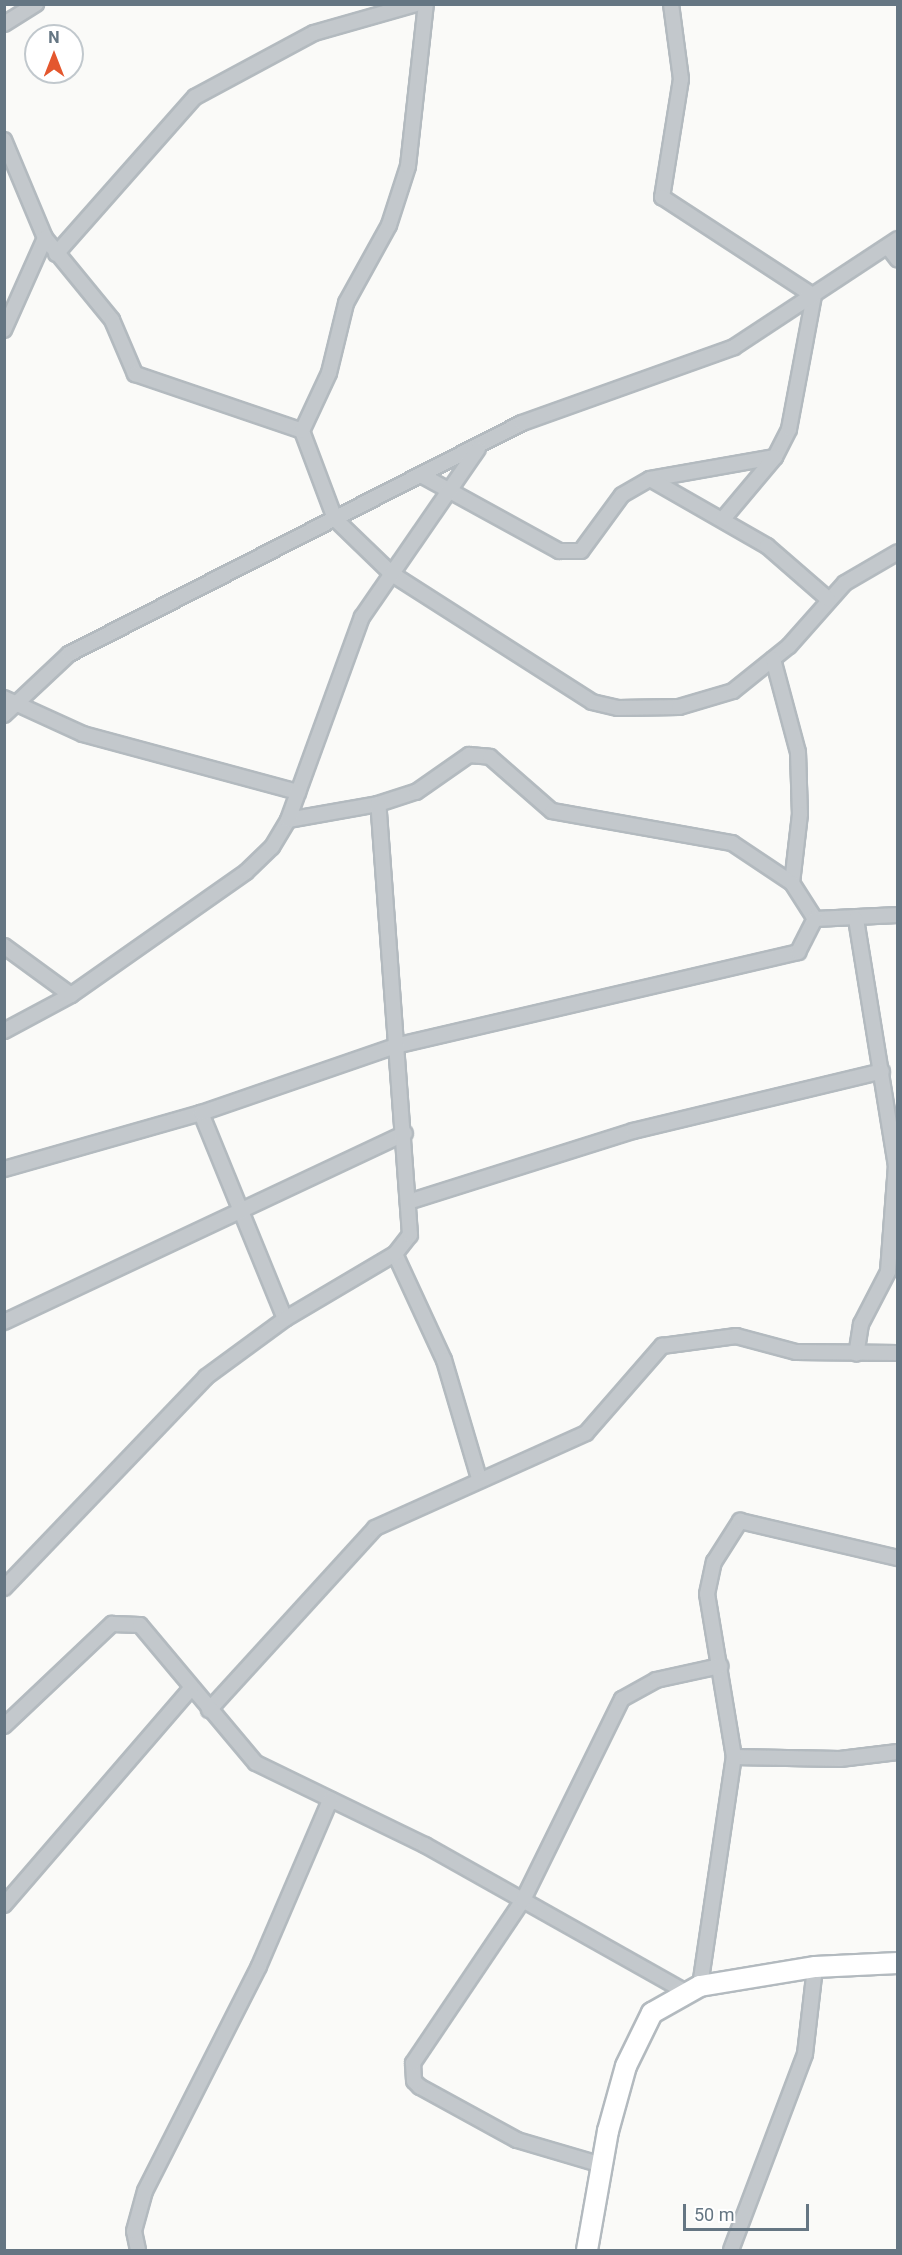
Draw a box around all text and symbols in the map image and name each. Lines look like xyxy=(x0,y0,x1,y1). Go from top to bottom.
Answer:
north arrow xyxy=(24,24,84,84)
text: N xyxy=(48,28,60,47)
scale bar xyxy=(686,2192,812,2230)
text: 50 m xyxy=(694,2204,734,2225)

